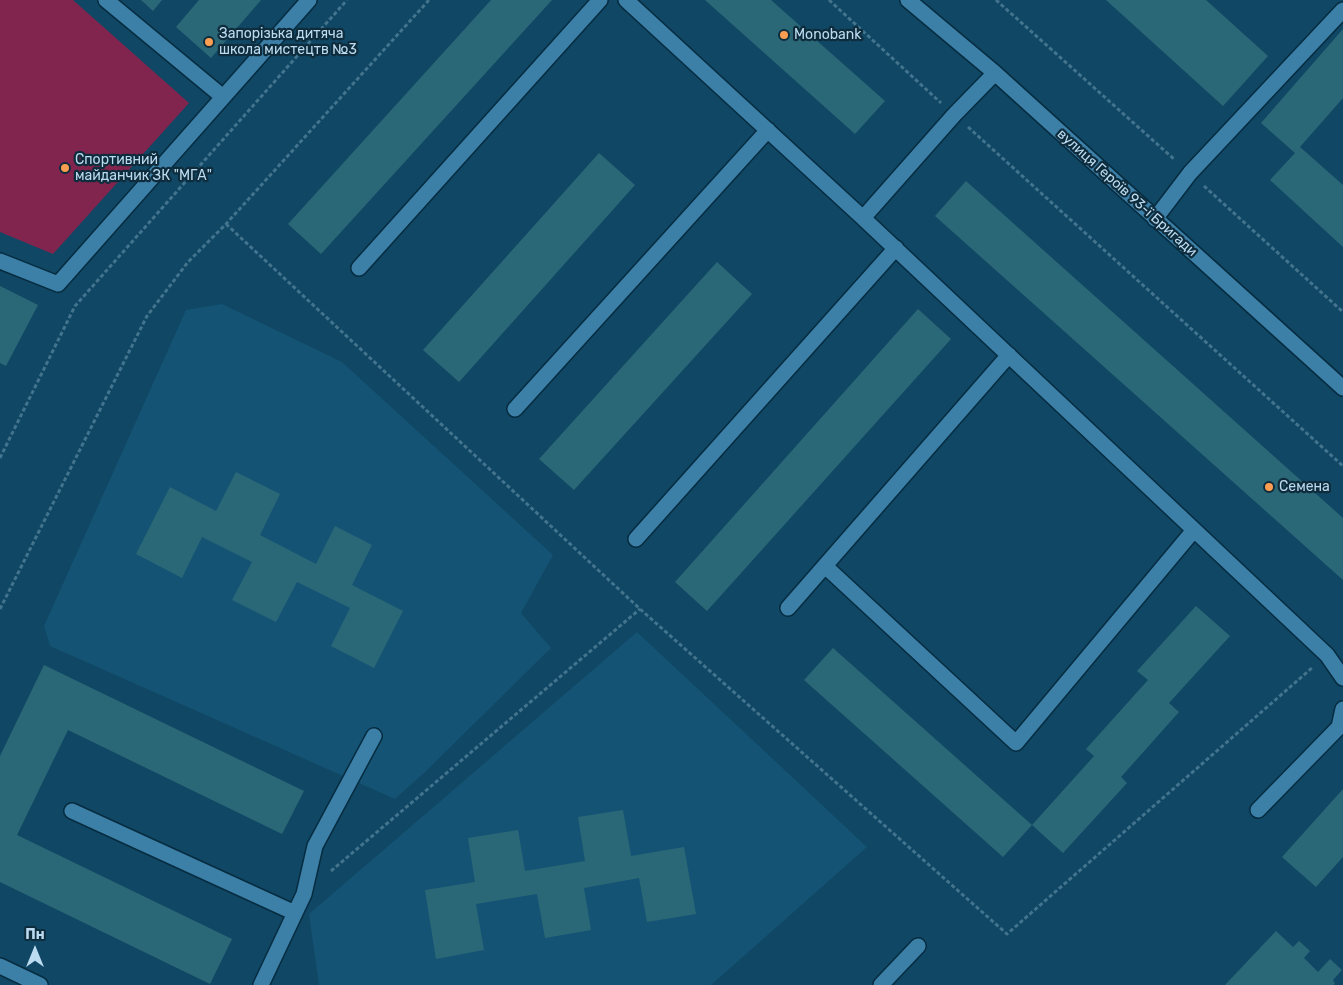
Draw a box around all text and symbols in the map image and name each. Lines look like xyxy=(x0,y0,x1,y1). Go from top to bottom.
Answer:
place label: Запорізька дитяча школа мистецтв №3 xyxy=(219,26,357,58)
place label: Monobank xyxy=(794,27,861,43)
marker: Monobank xyxy=(778,29,790,41)
marker: Запорізька дитяча школа мистецтв №3 xyxy=(203,36,215,48)
street label: вулиця Героїв 93-ї Бригади xyxy=(1054,126,1200,260)
place label: Спортивний майданчик ЗК "МГА" xyxy=(75,152,212,184)
marker: Спортивний майданчик ЗК "МГА" xyxy=(59,162,71,174)
place label: Семена xyxy=(1279,479,1330,495)
marker: Семена xyxy=(1263,481,1275,493)
north arrow xyxy=(10,925,60,975)
text: Пн xyxy=(25,926,45,943)

